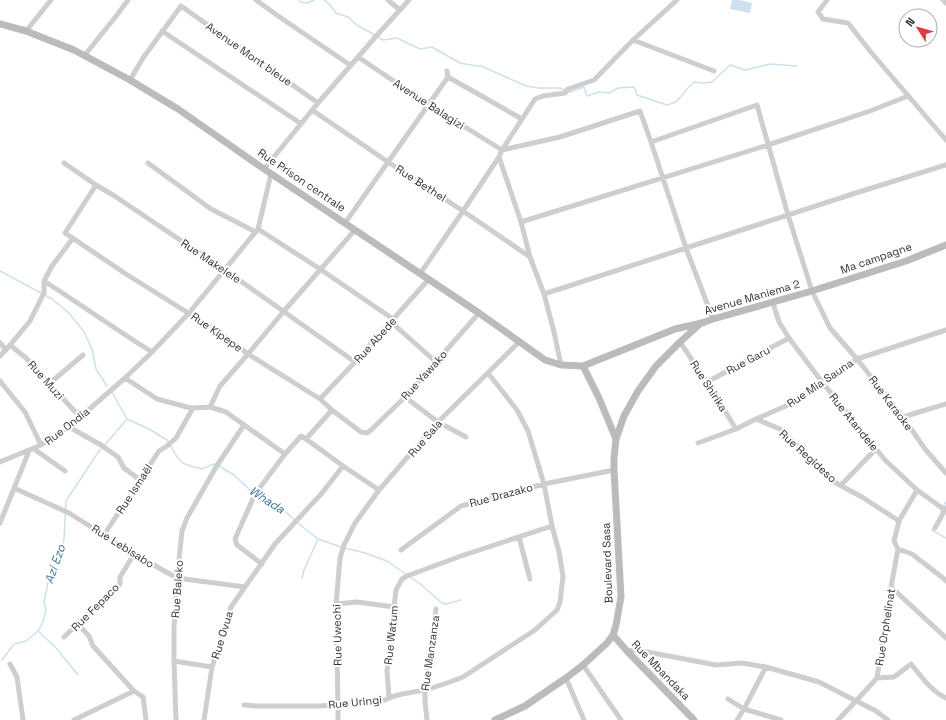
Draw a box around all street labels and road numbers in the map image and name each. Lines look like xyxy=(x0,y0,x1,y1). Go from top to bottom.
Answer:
street label: Avenue Mont bleue xyxy=(203,19,295,89)
street label: Avenue Balagizi xyxy=(391,76,468,132)
street label: Rue Prison centrale xyxy=(255,145,349,215)
street label: Rue Bethel xyxy=(393,161,449,205)
street label: Rue Makelele xyxy=(178,236,244,286)
street label: Ma campagne xyxy=(838,239,914,277)
street label: Avenue Maniema 2 xyxy=(703,277,802,317)
street label: Rue Kipepe xyxy=(189,309,245,355)
street label: Rue Abede xyxy=(351,314,399,366)
street label: Rue Garu xyxy=(724,343,772,377)
street label: Rue Yawako xyxy=(398,347,450,403)
street label: Rue Mia Sauna xyxy=(784,355,856,410)
street label: Rue Muzi xyxy=(25,358,67,403)
street label: Rue Shirika xyxy=(687,358,731,415)
street label: Rue Karaoke xyxy=(866,373,916,433)
street label: Rue Atandele xyxy=(826,390,882,454)
street label: Rue Ondia xyxy=(42,404,93,448)
street label: Rue Sala xyxy=(405,416,446,460)
street label: Rue Regideso xyxy=(776,427,840,486)
street label: Rue Ismaël xyxy=(113,462,155,516)
street label: Rue Drazako xyxy=(468,480,534,510)
street label: Rue Lebisabo xyxy=(89,521,157,571)
street label: Boulevard Sasa xyxy=(599,522,615,604)
street label: Rue Baleko xyxy=(168,559,186,619)
street label: Rue Fepaco xyxy=(68,580,122,634)
street label: Rue Orphelinat xyxy=(872,587,898,667)
street label: Rue Uwechi xyxy=(329,604,345,666)
street label: Rue Watum xyxy=(381,605,401,665)
street label: Rue Ovua xyxy=(208,609,236,661)
street label: Rue Manzanza xyxy=(418,614,442,692)
street label: Rue Mbandaka xyxy=(629,637,694,703)
street label: Rue Uringi xyxy=(328,692,383,712)

